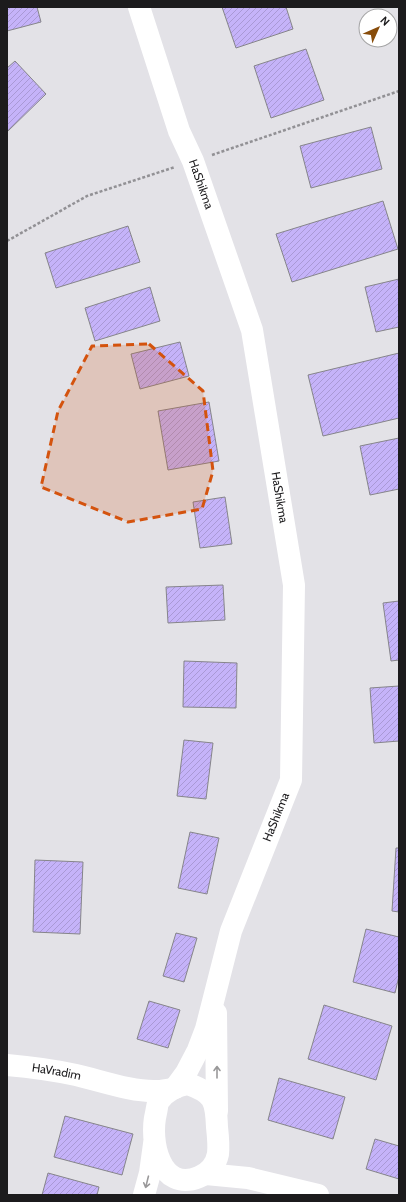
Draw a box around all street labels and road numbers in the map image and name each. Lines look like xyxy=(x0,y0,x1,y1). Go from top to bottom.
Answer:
street label: HaShikma xyxy=(186,157,217,211)
street label: HaShikma xyxy=(268,471,292,524)
street label: HaShikma xyxy=(259,790,292,844)
street label: HaVradim xyxy=(31,1060,83,1083)

